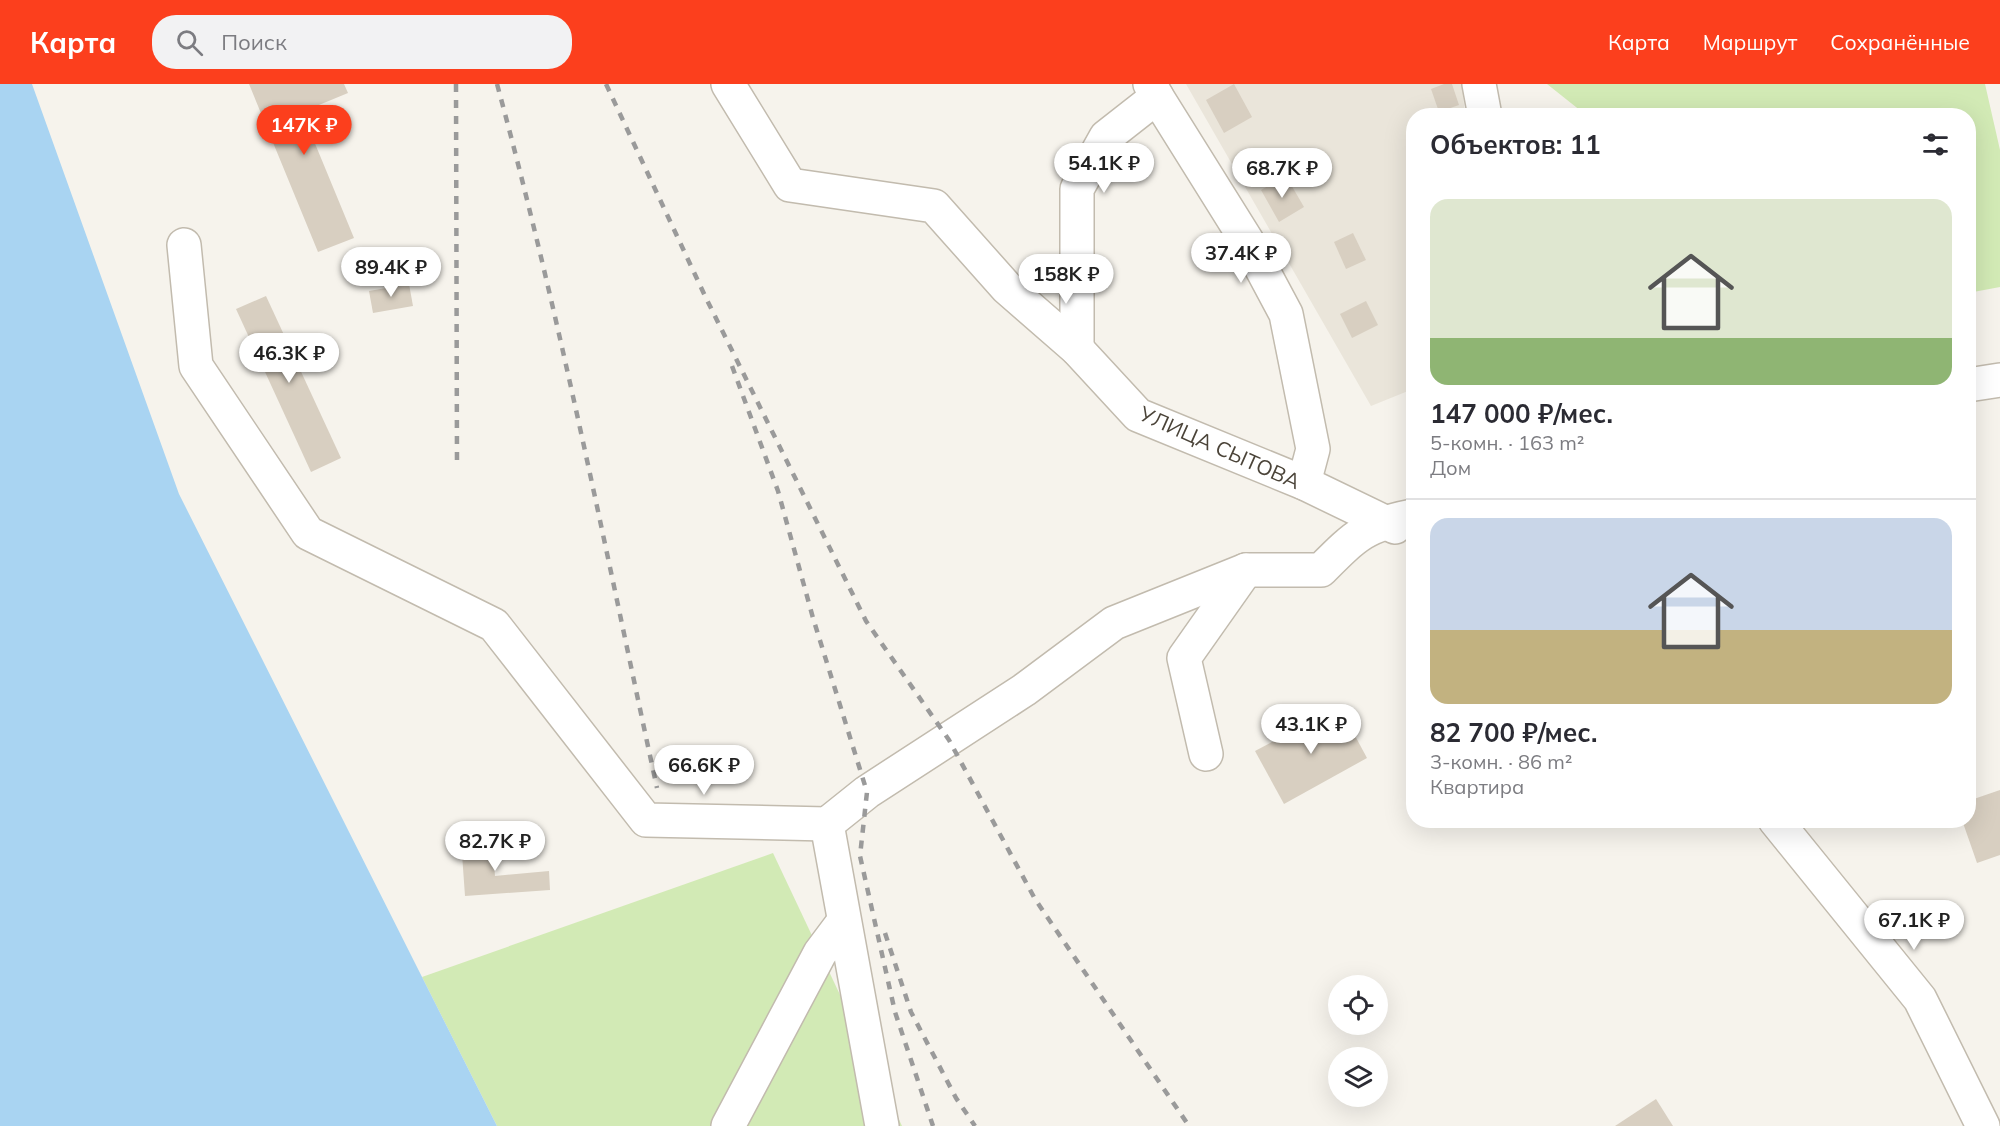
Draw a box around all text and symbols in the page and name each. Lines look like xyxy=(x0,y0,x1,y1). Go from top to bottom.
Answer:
search box xyxy=(152,15,572,69)
text: Карта xyxy=(30,25,116,60)
icon: search xyxy=(173,26,206,59)
text: Поиск xyxy=(221,28,287,56)
text: Карта xyxy=(1608,29,1670,55)
text: Маршрут xyxy=(1703,29,1797,55)
text: Сохранённые xyxy=(1830,29,1970,55)
pin: 147K ₽ xyxy=(255,105,353,156)
text: 147K ₽ xyxy=(271,112,337,137)
text: Объектов: 11 xyxy=(1430,128,1601,161)
icon: filters xyxy=(1919,128,1952,161)
pin: 54.1K ₽ xyxy=(1049,143,1159,194)
pin: 68.7K ₽ xyxy=(1227,148,1337,199)
text: 54.1K ₽ xyxy=(1068,150,1140,175)
text: 68.7K ₽ xyxy=(1246,155,1318,180)
pin: 37.4K ₽ xyxy=(1186,233,1296,284)
icon: home xyxy=(1637,238,1745,346)
text: 37.4K ₽ xyxy=(1205,240,1277,265)
pin: 89.4K ₽ xyxy=(336,247,446,298)
text: 89.4K ₽ xyxy=(355,254,427,279)
pin: 158K ₽ xyxy=(1017,254,1115,305)
text: 158K ₽ xyxy=(1033,261,1099,286)
pin: 46.3K ₽ xyxy=(234,333,344,384)
text: 46.3K ₽ xyxy=(253,340,325,365)
text: 147 000 ₽/мес. xyxy=(1430,397,1613,430)
street label: УЛИЦА СЫТОВА xyxy=(1134,399,1305,494)
text: 5-комн. · 163 m² xyxy=(1430,430,1584,455)
text: Дом xyxy=(1430,455,1471,480)
icon: home xyxy=(1637,557,1745,665)
pin: 43.1K ₽ xyxy=(1256,704,1366,755)
text: 43.1K ₽ xyxy=(1275,711,1347,736)
text: 82 700 ₽/мес. xyxy=(1430,716,1597,749)
pin: 66.6K ₽ xyxy=(649,745,759,796)
text: 3-комн. · 86 m² xyxy=(1430,749,1572,774)
text: 66.6K ₽ xyxy=(668,752,740,777)
text: Квартира xyxy=(1430,774,1524,799)
pin: 82.7K ₽ xyxy=(440,821,550,872)
text: 82.7K ₽ xyxy=(459,828,531,853)
pin: 67.1K ₽ xyxy=(1859,900,1969,951)
text: 67.1K ₽ xyxy=(1878,907,1950,932)
map controls xyxy=(1328,975,1388,1107)
button: locate xyxy=(1328,975,1388,1035)
button: layers xyxy=(1328,1047,1388,1107)

